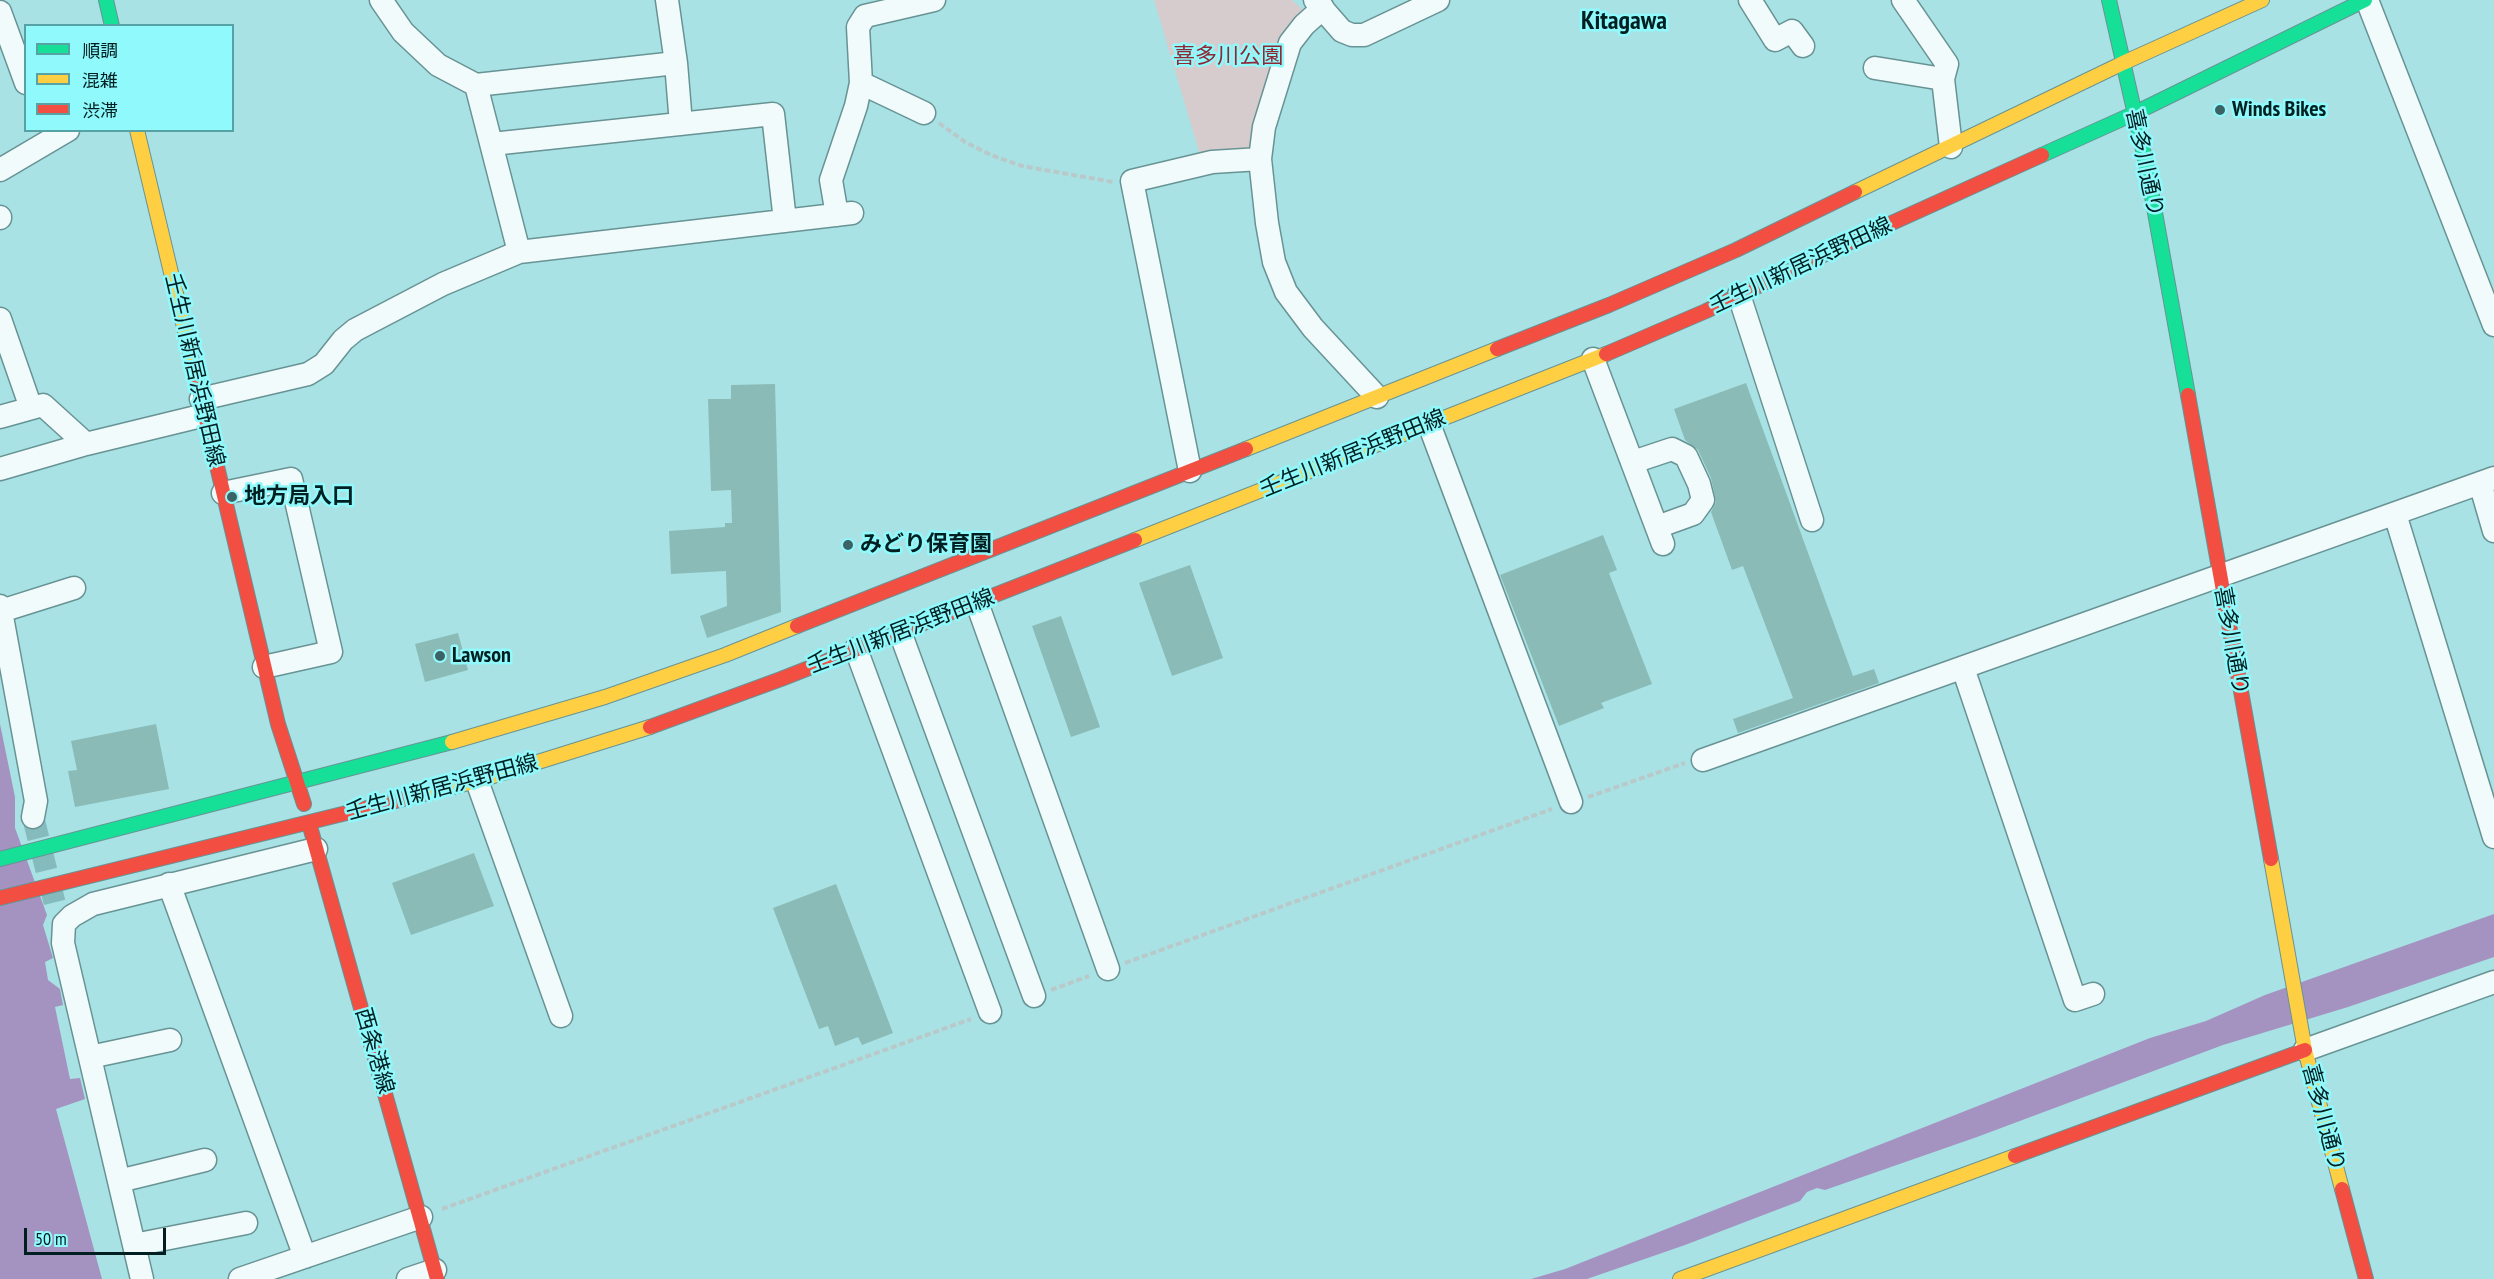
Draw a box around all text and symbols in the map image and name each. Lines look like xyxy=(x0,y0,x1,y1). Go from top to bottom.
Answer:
district label: Kitagawa xyxy=(1581,6,1667,38)
legend xyxy=(24,24,234,132)
text: 順調 xyxy=(82,39,118,62)
park label: 喜多川公園 xyxy=(1173,44,1283,70)
text: 混雑 xyxy=(82,69,118,92)
place label: Winds Bikes xyxy=(2232,97,2326,123)
text: 渋滞 xyxy=(82,99,118,122)
marker: Winds Bikes xyxy=(2213,103,2227,117)
street label: 喜多川通り xyxy=(2120,106,2168,220)
street label: 壬生川新居浜野田線 xyxy=(1706,212,1896,320)
street label: 壬生川新居浜野田線 xyxy=(159,271,229,469)
street label: 壬生川新居浜野田線 xyxy=(1256,405,1450,503)
place label: 地方局入口 xyxy=(244,484,354,510)
marker: 地方局入口 xyxy=(225,490,239,504)
place label: みどり保育園 xyxy=(860,532,992,558)
marker: みどり保育園 xyxy=(841,538,855,552)
street label: 壬生川新居浜野田線 xyxy=(804,584,998,680)
street label: 喜多川通り xyxy=(2208,585,2254,697)
place label: Lawson xyxy=(452,643,511,669)
marker: Lawson xyxy=(433,649,447,663)
street label: 壬生川新居浜野田線 xyxy=(343,750,541,826)
street label: 西条港線 xyxy=(349,1005,399,1097)
street label: 喜多川通り xyxy=(2296,1061,2350,1175)
scale bar xyxy=(27,1216,170,1254)
text: 50 m xyxy=(35,1227,67,1250)

